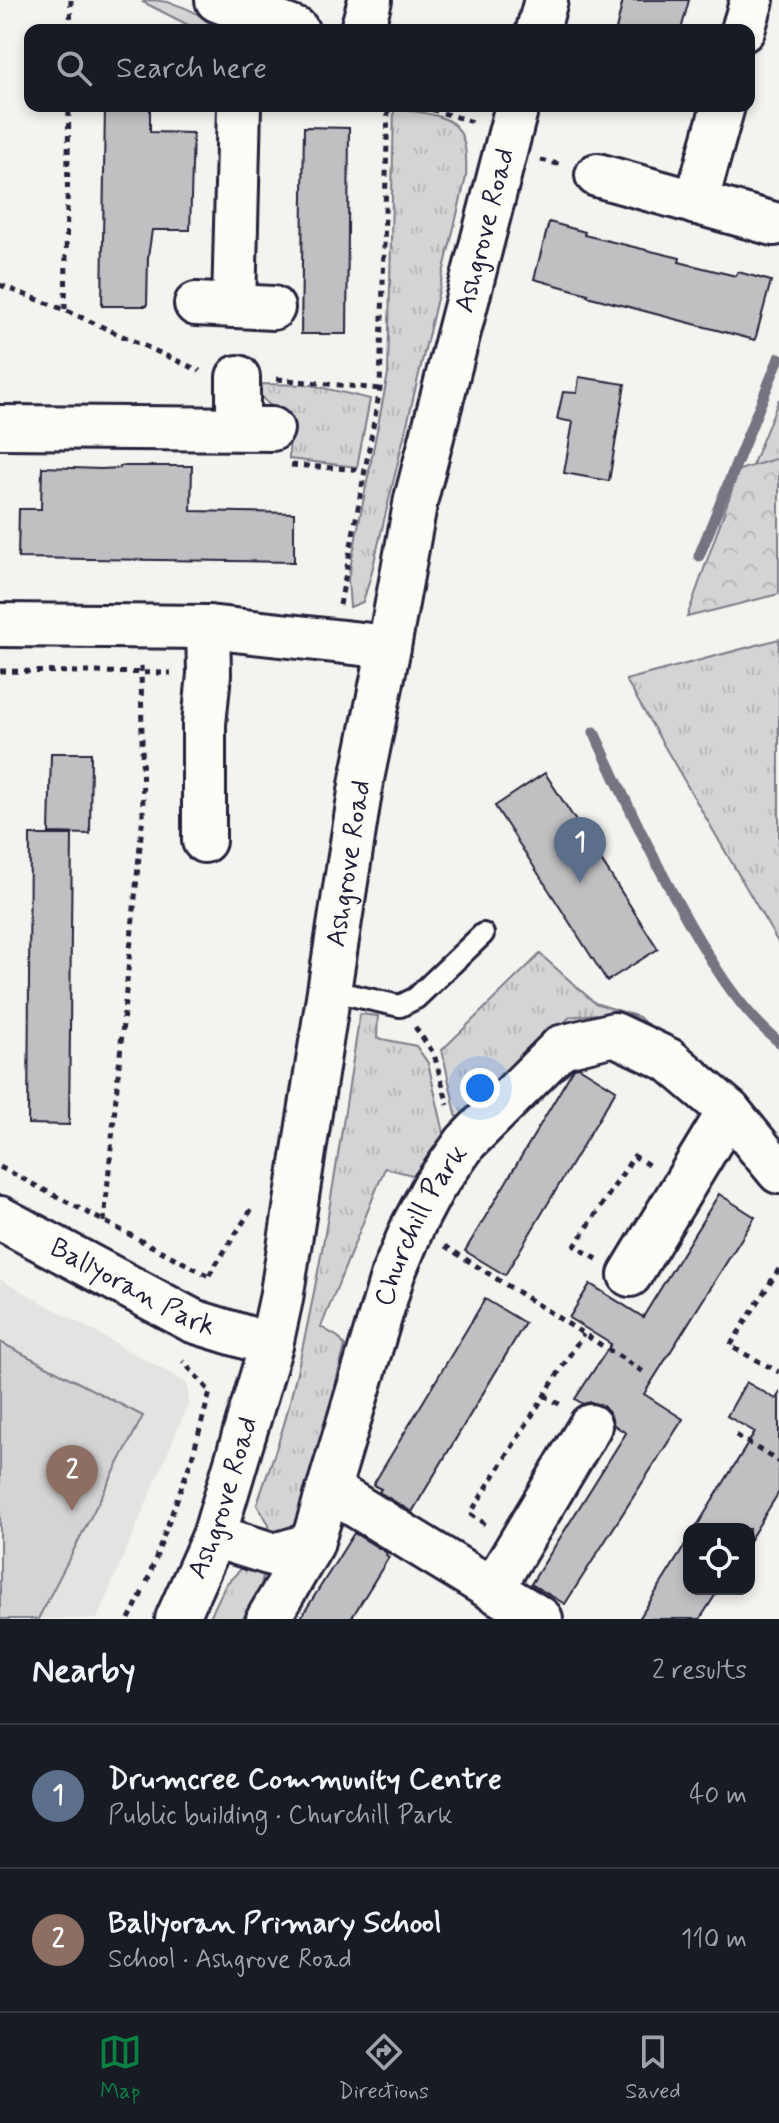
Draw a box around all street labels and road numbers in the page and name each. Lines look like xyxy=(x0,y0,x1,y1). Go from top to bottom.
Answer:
street label: Ashgrove Road xyxy=(446,144,524,317)
street label: Ashgrove Road xyxy=(318,777,380,950)
street label: Churchill Park xyxy=(366,1137,477,1311)
street label: Ballyoran Park xyxy=(43,1229,220,1345)
street label: Ashgrove Road xyxy=(179,1412,267,1585)

